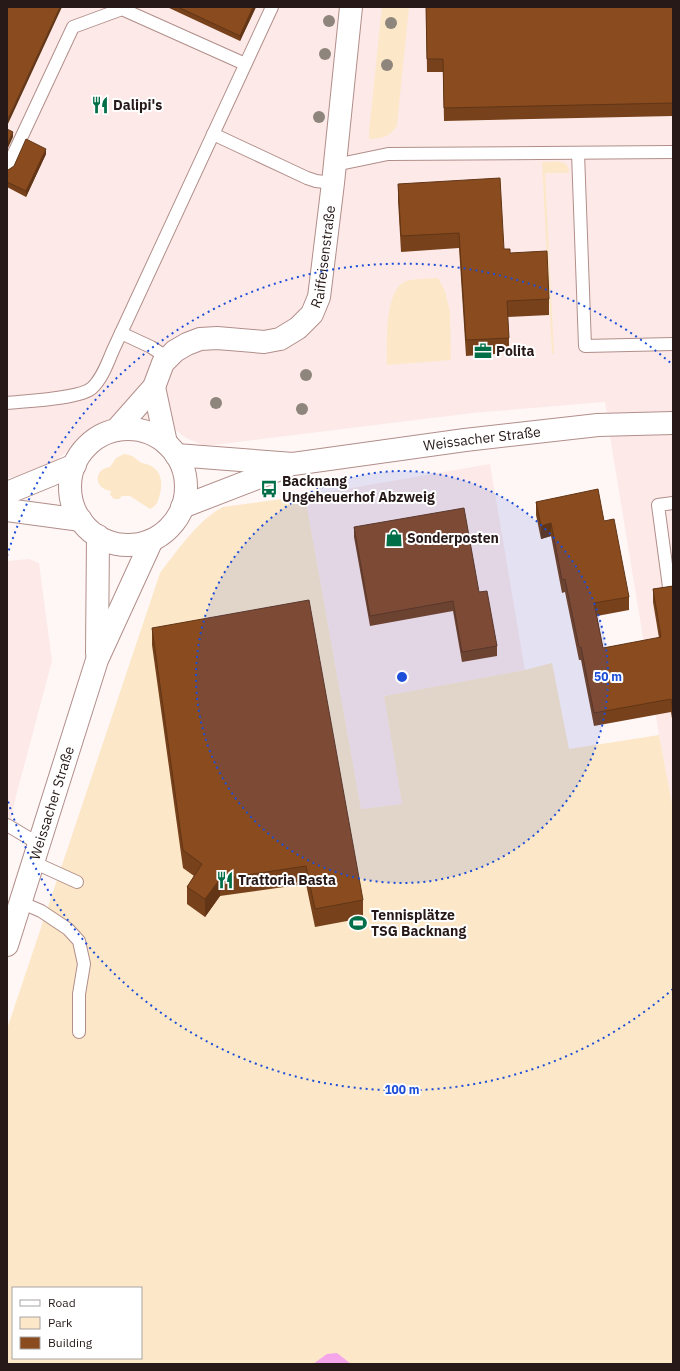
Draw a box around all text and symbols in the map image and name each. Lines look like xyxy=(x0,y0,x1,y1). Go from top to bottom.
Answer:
restaurant icon: Dalipi's xyxy=(90,95,110,115)
place label: Dalipi's xyxy=(113,96,162,114)
street label: Raiffeisenstraße xyxy=(306,204,339,311)
office icon: Polita xyxy=(473,341,493,361)
place label: Polita xyxy=(496,342,534,360)
street label: Weissacher Straße xyxy=(422,423,542,455)
place label: Backnang Ungeheuerhof Abzweig xyxy=(282,472,435,506)
bus stop icon: Backnang Ungeheuerhof Abzweig xyxy=(259,479,279,499)
shop icon: Sonderposten xyxy=(384,528,404,548)
place label: Sonderposten xyxy=(407,529,499,547)
text: 50 m xyxy=(594,669,622,684)
centre of rings xyxy=(395,670,409,684)
street label: Weissacher Straße xyxy=(26,744,78,862)
restaurant icon: Trattoria Basta xyxy=(215,870,235,890)
place label: Trattoria Basta xyxy=(238,871,336,889)
place label: Tennisplätze TSG Backnang xyxy=(371,906,466,940)
sports icon: Tennisplätze TSG Backnang xyxy=(348,913,368,933)
text: 100 m xyxy=(384,1082,420,1097)
legend xyxy=(12,1287,142,1359)
text: Road xyxy=(48,1295,76,1310)
text: Park xyxy=(48,1315,73,1330)
text: Building xyxy=(48,1335,93,1350)

